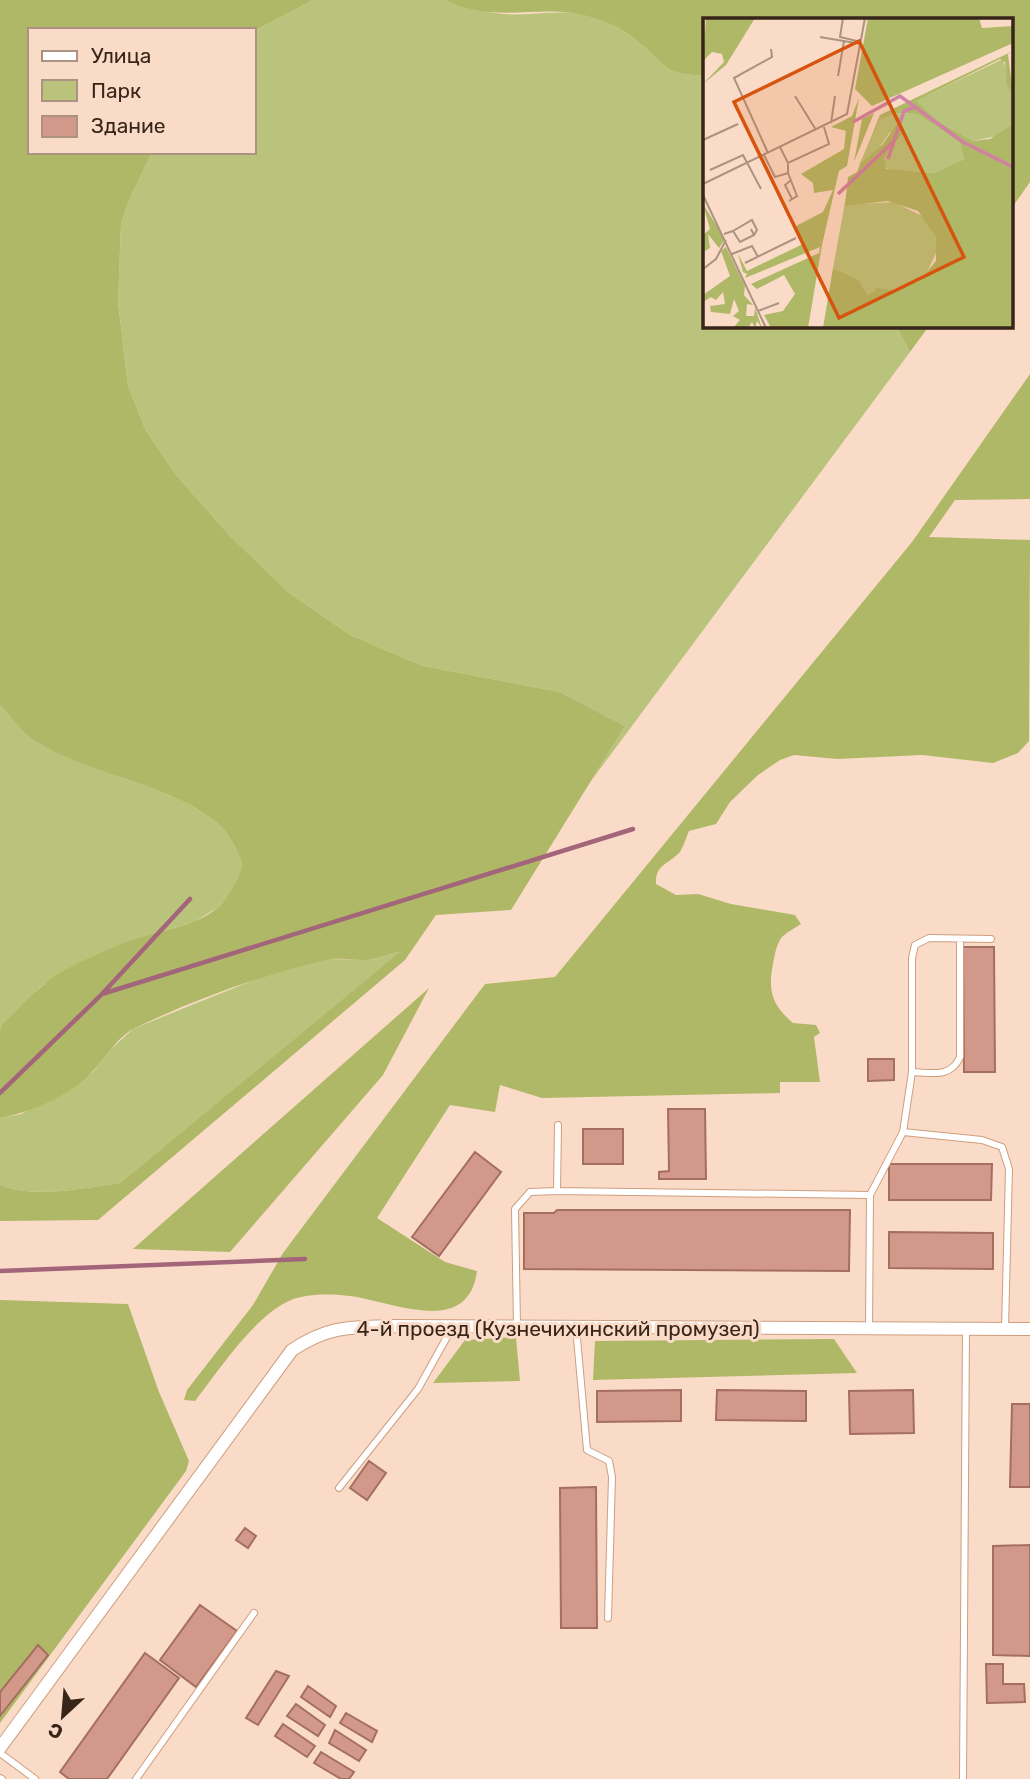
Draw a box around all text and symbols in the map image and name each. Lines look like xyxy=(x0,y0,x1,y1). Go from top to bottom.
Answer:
inset map xyxy=(703,18,1012,327)
legend xyxy=(28,28,256,154)
text: Улица xyxy=(91,43,151,68)
text: Парк xyxy=(91,78,141,103)
text: Здание xyxy=(91,113,166,138)
street label: 4-й проезд (Кузнечихинский промузел) xyxy=(356,1316,760,1341)
north arrow xyxy=(28,1681,98,1751)
text: С xyxy=(45,1718,67,1744)

